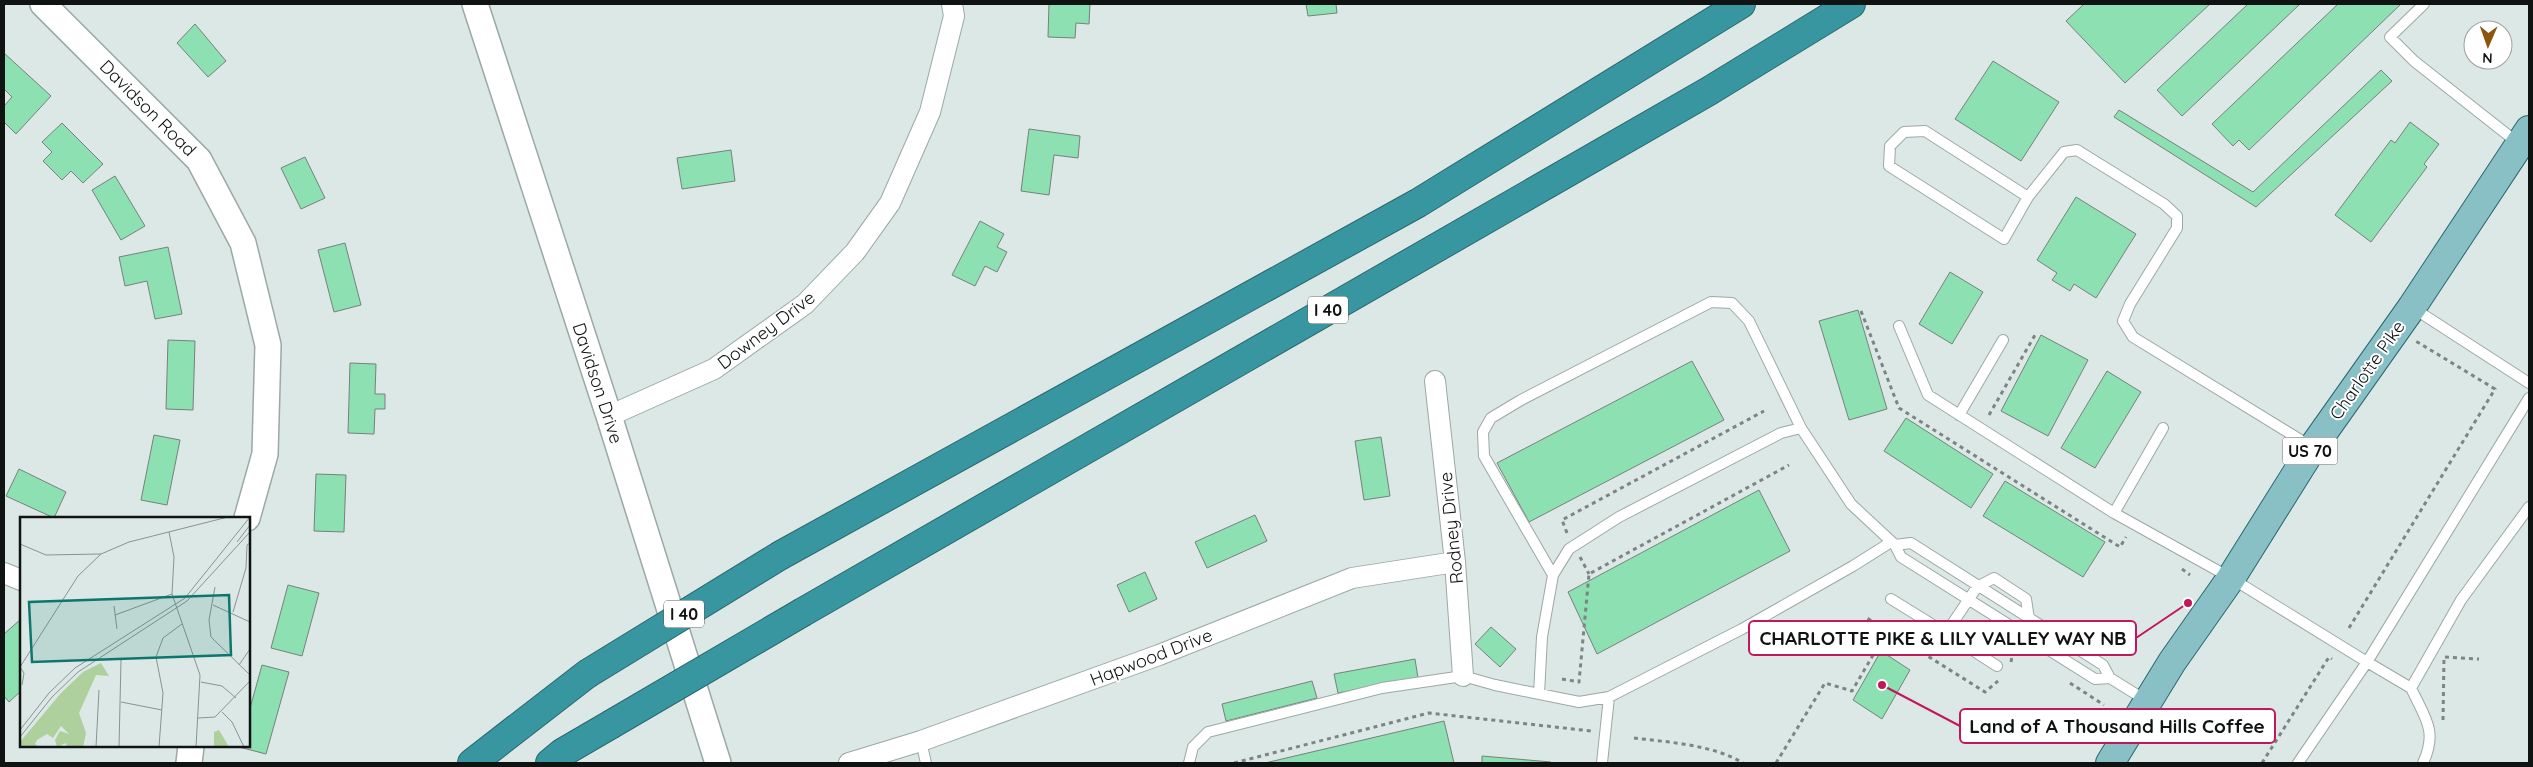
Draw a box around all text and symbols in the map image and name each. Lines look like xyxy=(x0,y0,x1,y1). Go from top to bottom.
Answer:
north arrow xyxy=(2463,20,2513,70)
text: N xyxy=(2482,49,2493,67)
street label: Davidson Road xyxy=(95,55,201,161)
street label: Downey Drive xyxy=(713,286,819,374)
road number: I 40 xyxy=(1308,296,1348,324)
street label: Charlotte Pike xyxy=(2324,316,2410,424)
street label: Davidson Drive xyxy=(568,320,628,446)
road number: US 70 xyxy=(2282,438,2338,464)
street label: Rodney Drive xyxy=(1434,471,1468,585)
inset map xyxy=(20,517,250,747)
road number: I 40 xyxy=(664,600,704,628)
callout: CHARLOTTE PIKE & LILY VALLEY WAY NB xyxy=(1749,621,2136,655)
street label: Hapwood Drive xyxy=(1087,623,1215,691)
text: CHARLOTTE PIKE & LILY VALLEY WAY NB xyxy=(1759,626,2127,650)
callout: Land of A Thousand Hills Coffee xyxy=(1960,709,2275,743)
text: Land of A Thousand Hills Coffee xyxy=(1969,714,2265,738)

